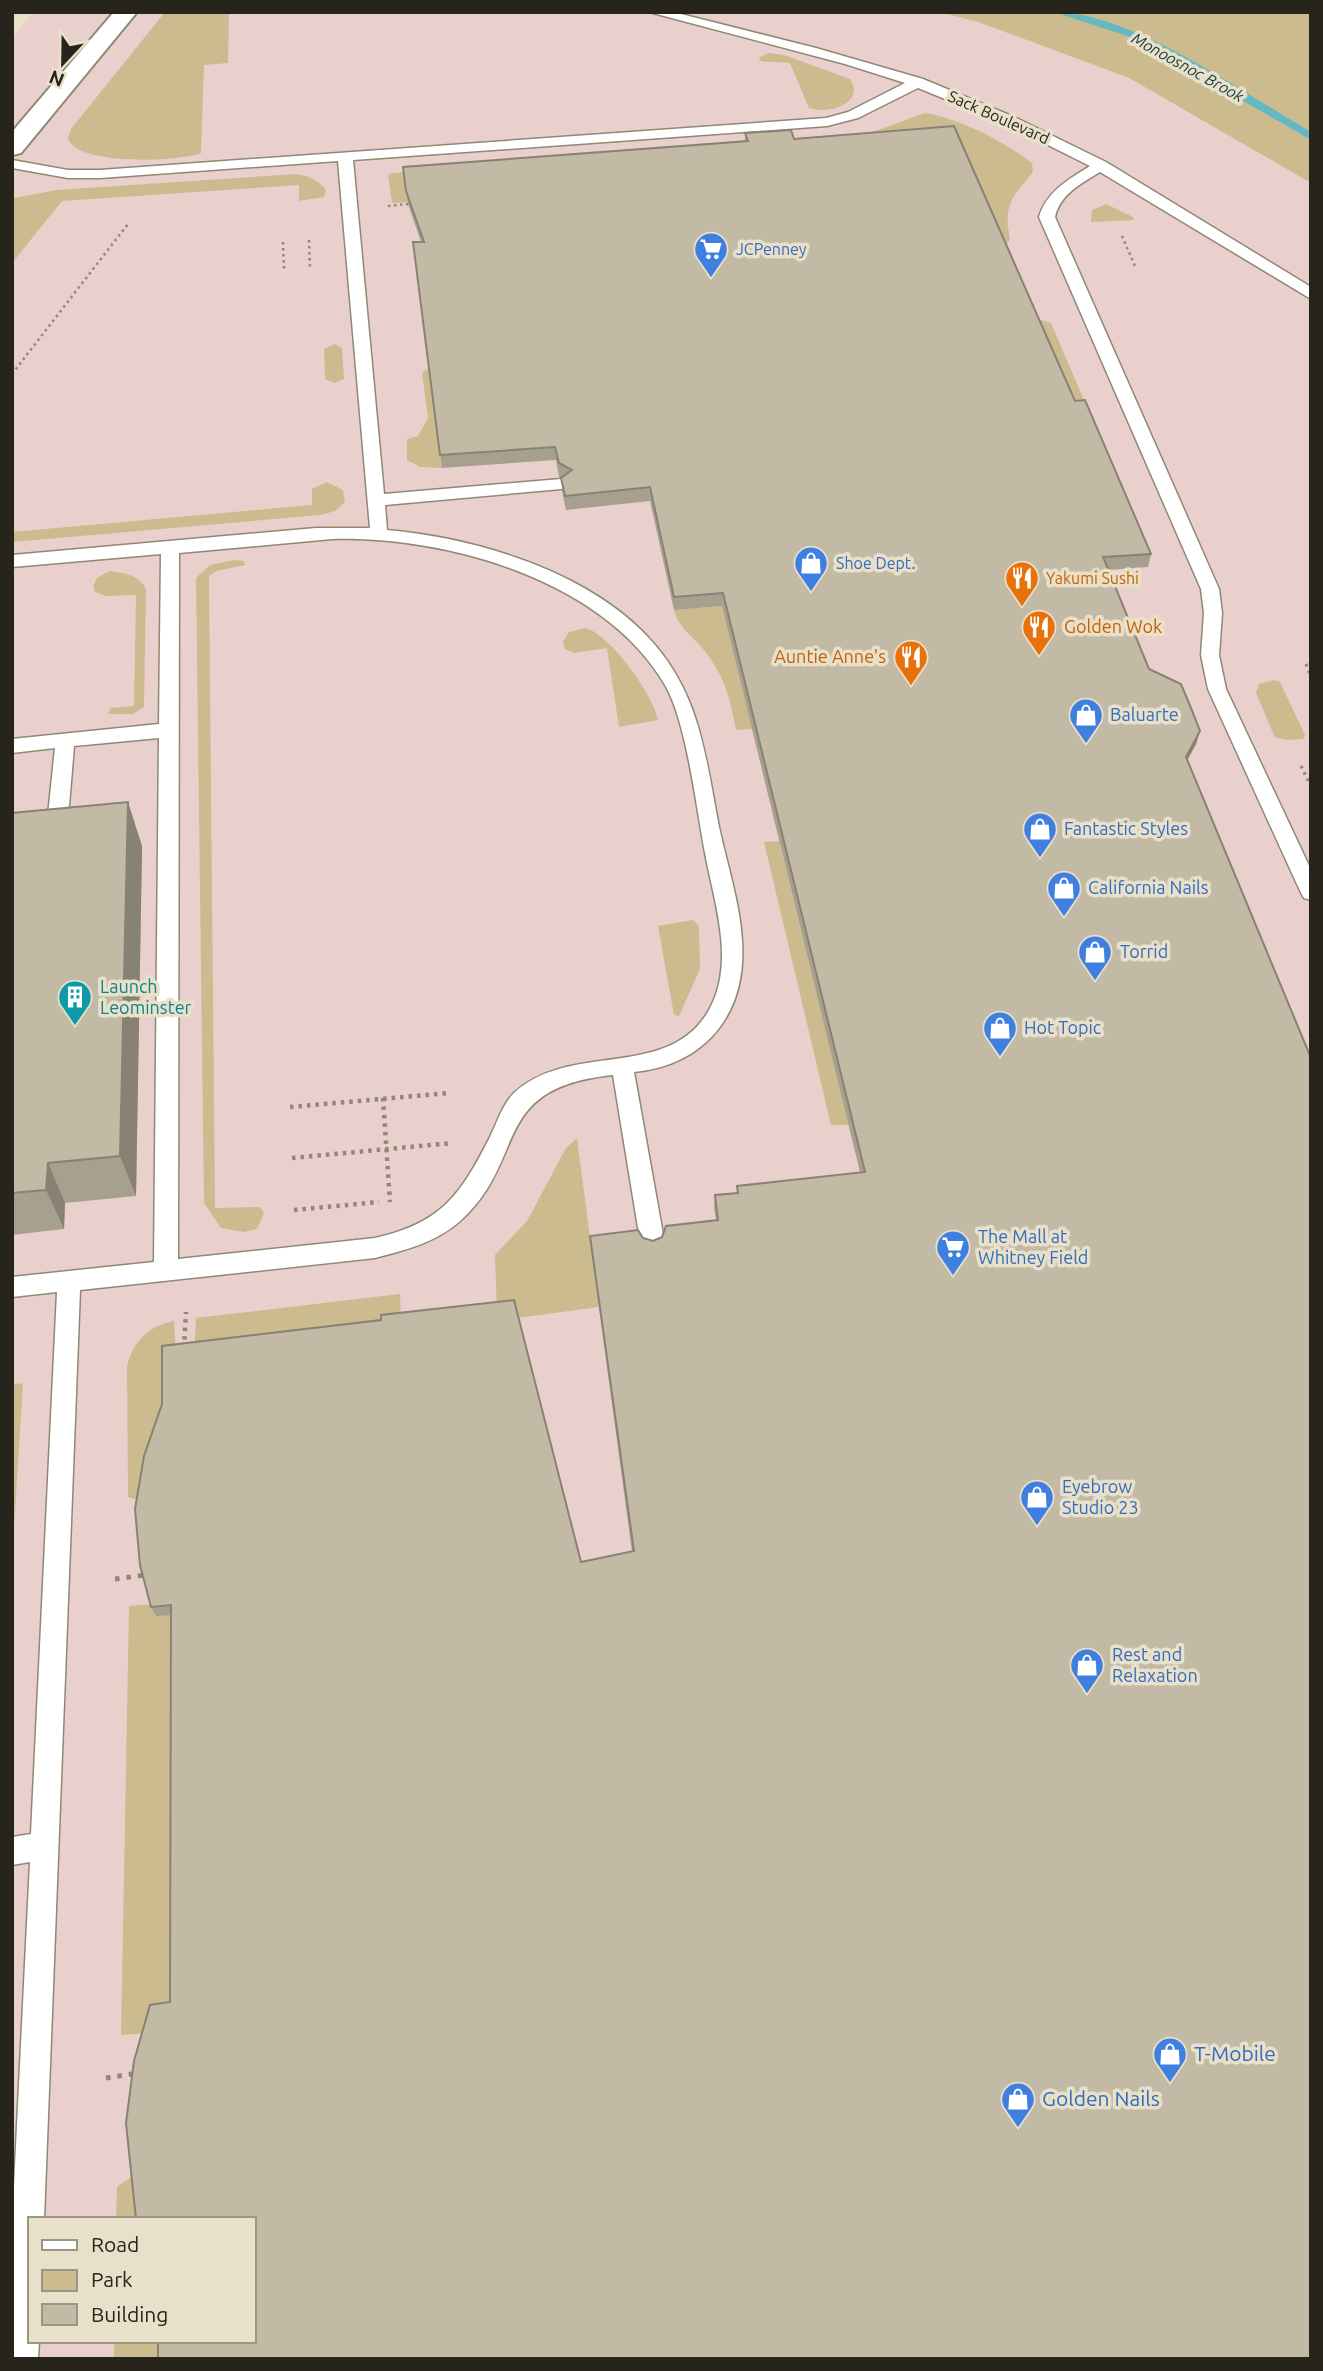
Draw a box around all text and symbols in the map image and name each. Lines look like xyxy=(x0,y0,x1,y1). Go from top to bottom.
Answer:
north arrow xyxy=(28,28,98,98)
water label: Monoosnoc Brook xyxy=(1129,29,1248,106)
text: N xyxy=(46,66,67,92)
street label: Sack Boulevard xyxy=(946,87,1052,147)
supermarket icon: JCPenney xyxy=(692,230,730,279)
place label: JCPenney xyxy=(736,240,807,258)
shop icon: Shoe Dept. xyxy=(792,544,830,593)
place label: Shoe Dept. xyxy=(836,554,915,572)
restaurant icon: Yakumi Sushi xyxy=(1003,559,1041,608)
place label: Yakumi Sushi xyxy=(1046,569,1139,587)
restaurant icon: Golden Wok xyxy=(1020,608,1058,657)
place label: Golden Wok xyxy=(1064,616,1162,636)
restaurant icon: Auntie Anne's xyxy=(892,638,930,687)
place label: Auntie Anne's xyxy=(774,646,886,666)
shop icon: Baluarte xyxy=(1067,696,1105,745)
place label: Baluarte xyxy=(1110,704,1179,724)
shop icon: Fantastic Styles xyxy=(1021,810,1059,859)
place label: Fantastic Styles xyxy=(1064,818,1188,838)
shop icon: California Nails xyxy=(1045,869,1083,918)
place label: California Nails xyxy=(1088,877,1209,897)
shop icon: Torrid xyxy=(1076,933,1114,982)
place label: Torrid xyxy=(1120,941,1168,961)
place label: Launch Leominster xyxy=(100,976,192,1017)
building icon: Launch Leominster xyxy=(56,978,94,1027)
shop icon: Hot Topic xyxy=(981,1009,1019,1058)
place label: Hot Topic xyxy=(1024,1017,1101,1037)
place label: The Mall at Whitney Field xyxy=(978,1226,1088,1267)
supermarket icon: The Mall at Whitney Field xyxy=(934,1228,972,1277)
place label: Eyebrow Studio 23 xyxy=(1062,1476,1139,1517)
shop icon: Eyebrow Studio 23 xyxy=(1018,1478,1056,1527)
place label: Rest and Relaxation xyxy=(1112,1644,1198,1685)
shop icon: Rest and Relaxation xyxy=(1068,1646,1106,1695)
shop icon: T-Mobile xyxy=(1151,2035,1189,2084)
place label: T-Mobile xyxy=(1194,2041,1276,2065)
shop icon: Golden Nails xyxy=(999,2080,1037,2129)
place label: Golden Nails xyxy=(1042,2086,1160,2110)
legend xyxy=(28,2217,256,2343)
text: Road xyxy=(91,2232,139,2256)
text: Park xyxy=(91,2267,133,2291)
text: Building xyxy=(91,2302,168,2326)

